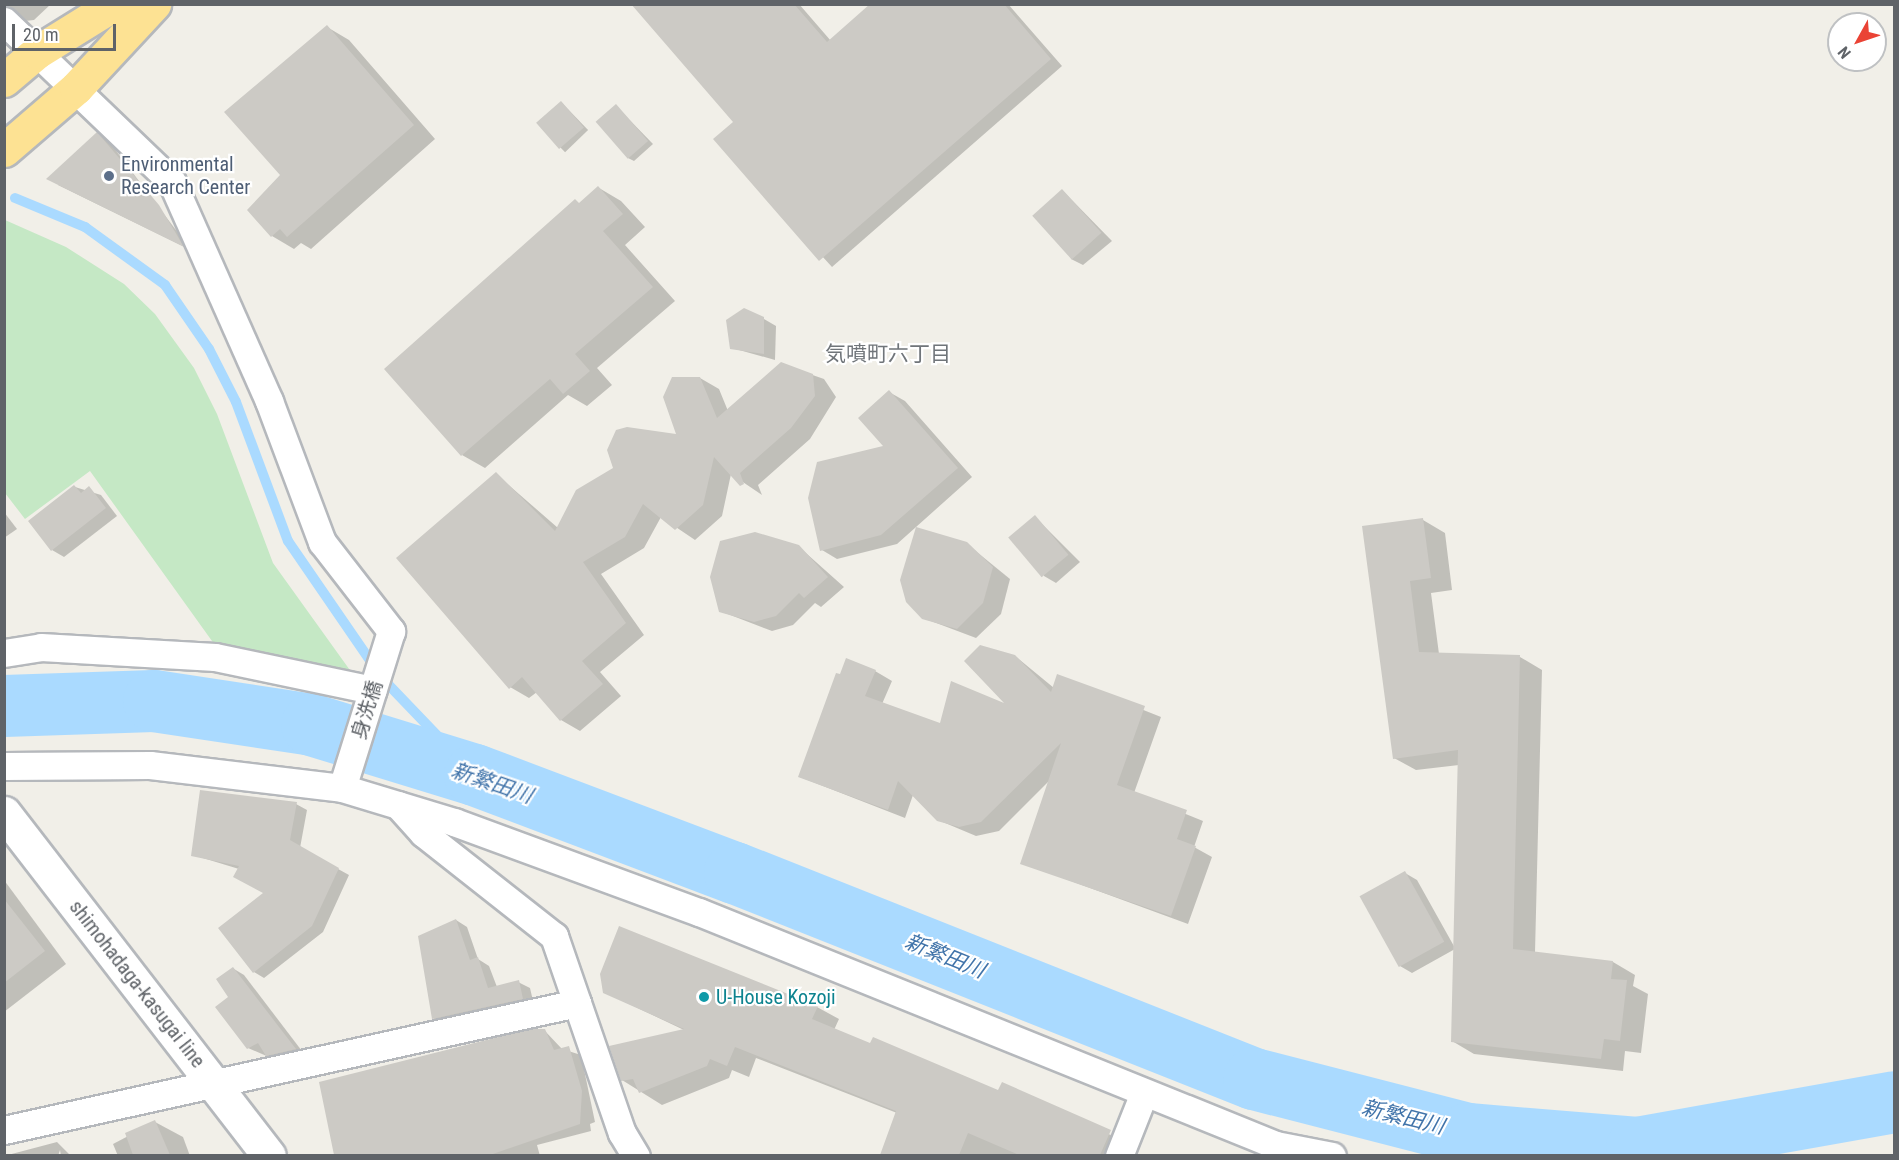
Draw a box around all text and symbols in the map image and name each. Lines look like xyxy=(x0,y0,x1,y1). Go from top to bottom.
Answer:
scale bar xyxy=(15,12,118,50)
north arrow xyxy=(1827,12,1887,72)
text: 20 m xyxy=(23,24,58,45)
text: N xyxy=(1834,43,1855,62)
place label: Environmental Research Center xyxy=(121,152,250,199)
marker: Environmental Research Center xyxy=(102,169,116,183)
district label: 気噴町六丁目 xyxy=(825,341,951,367)
street label: 身洗橋 xyxy=(347,678,387,742)
water label: 新繁田川 xyxy=(448,757,536,809)
street label: shimohadaga-kasugai line xyxy=(64,896,210,1072)
water label: 新繁田川 xyxy=(901,929,989,983)
place label: U-House Kozoji xyxy=(716,985,836,1009)
marker: U-House Kozoji xyxy=(697,990,711,1004)
water label: 新繁田川 xyxy=(1359,1095,1447,1139)

